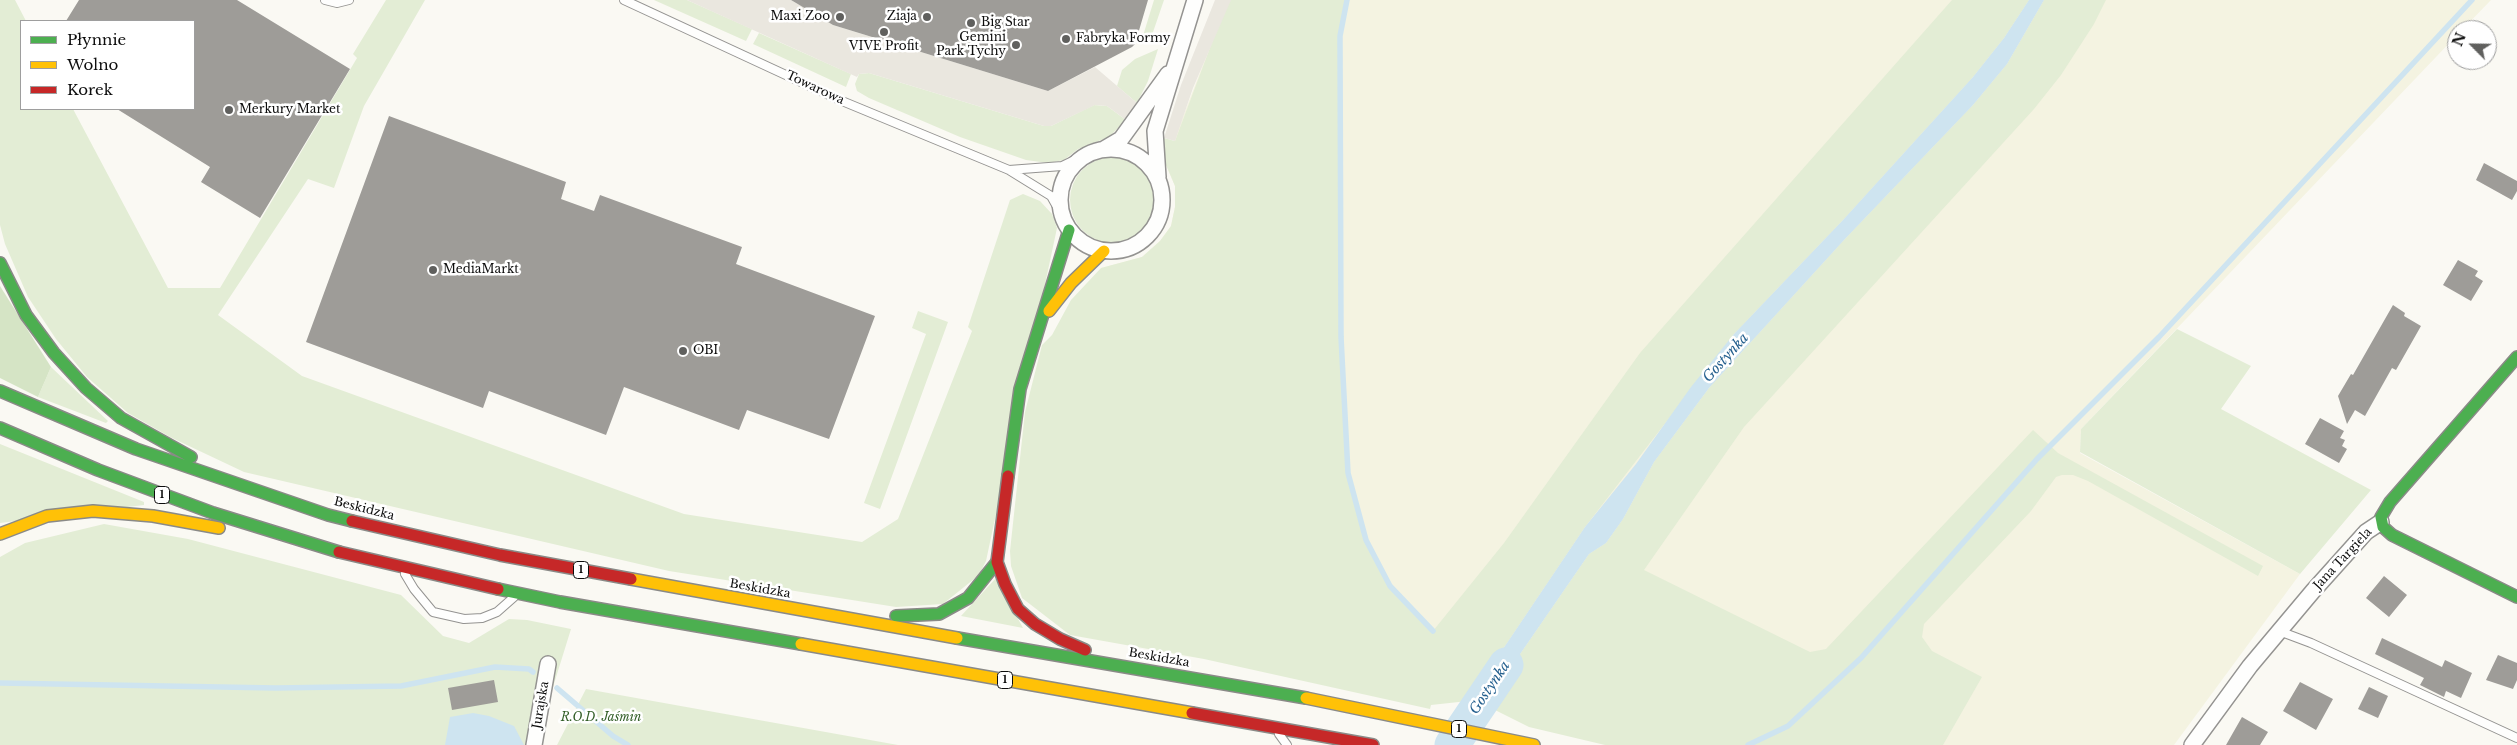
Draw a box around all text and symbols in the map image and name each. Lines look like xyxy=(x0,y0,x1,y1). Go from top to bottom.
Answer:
place label: Maxi Zoo xyxy=(770,10,830,24)
place label: Ziaja xyxy=(887,10,917,24)
marker: Maxi Zoo xyxy=(834,11,846,23)
marker: Ziaja xyxy=(921,11,933,23)
place label: Big Star xyxy=(981,16,1030,30)
marker: Big Star xyxy=(965,17,977,29)
legend xyxy=(20,20,195,110)
north arrow xyxy=(2447,20,2497,70)
marker: VIVE Profit xyxy=(878,26,890,38)
text: Płynnie xyxy=(67,30,126,49)
text: N xyxy=(2448,30,2470,49)
place label: Gemini Park Tychy xyxy=(936,31,1006,59)
place label: Fabryka Formy xyxy=(1076,32,1170,46)
marker: Fabryka Formy xyxy=(1060,33,1072,45)
marker: Gemini Park Tychy xyxy=(1010,39,1022,51)
place label: VIVE Profit xyxy=(849,40,919,54)
text: Wolno xyxy=(67,55,118,74)
street label: Towarowa xyxy=(784,68,846,108)
text: Korek xyxy=(67,80,113,99)
place label: Merkury Market xyxy=(239,103,340,117)
marker: Merkury Market xyxy=(223,104,235,116)
place label: MediaMarkt xyxy=(443,263,519,277)
marker: MediaMarkt xyxy=(427,264,439,276)
water label: Gostynka xyxy=(1700,330,1752,386)
place label: OBI xyxy=(693,344,718,358)
marker: OBI xyxy=(677,345,689,357)
road number: 1 xyxy=(154,486,170,504)
street label: Beskidzka xyxy=(332,495,396,523)
street label: Jana Targiela xyxy=(2311,525,2375,593)
road number: 1 xyxy=(574,562,588,578)
street label: Beskidzka xyxy=(728,577,792,601)
street label: Beskidzka xyxy=(1127,646,1191,670)
water label: Gostynka xyxy=(1466,658,1514,718)
road number: 1 xyxy=(998,672,1012,688)
street label: Jurajska xyxy=(530,680,552,730)
park label: R.O.D. Jaśmin xyxy=(561,711,641,725)
road number: 1 xyxy=(1452,721,1466,738)

